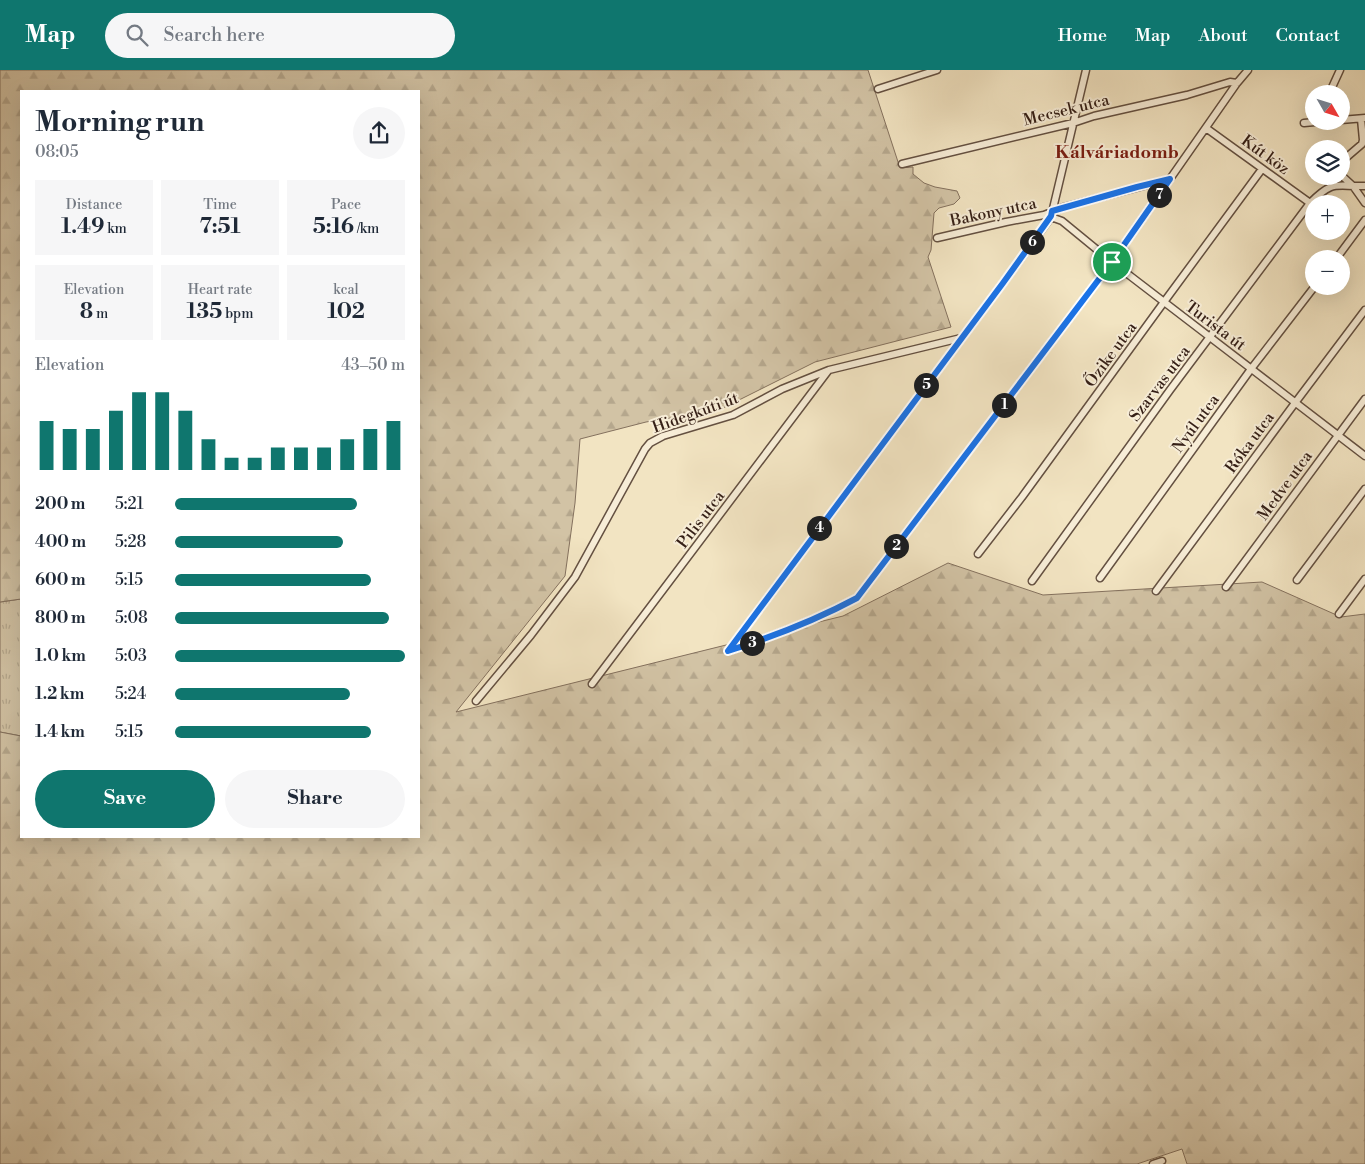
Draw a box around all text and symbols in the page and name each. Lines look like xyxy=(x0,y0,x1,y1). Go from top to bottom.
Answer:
search box xyxy=(105,13,455,58)
text: Map xyxy=(25,20,75,50)
icon: search xyxy=(123,21,151,49)
text: Search here xyxy=(163,23,265,47)
text: Home xyxy=(1058,24,1107,47)
text: Map xyxy=(1135,24,1171,47)
text: About xyxy=(1199,24,1248,47)
text: Contact xyxy=(1276,24,1340,47)
north arrow xyxy=(1305,85,1350,130)
map controls xyxy=(1305,85,1350,295)
street label: Mecsek utca xyxy=(1021,89,1112,130)
text: Morning run xyxy=(35,105,204,140)
button: share xyxy=(353,107,405,159)
street label: Kút köz xyxy=(1237,131,1293,179)
button: layers xyxy=(1305,140,1350,185)
district label: Kálváriadomb xyxy=(1055,141,1179,164)
text: 08:05 xyxy=(35,142,78,162)
pin: 7 xyxy=(1146,182,1172,208)
text: 7 xyxy=(1155,186,1164,204)
street label: Bakony utca xyxy=(947,193,1039,231)
button: + xyxy=(1305,195,1350,240)
text: Distance xyxy=(66,196,122,214)
text: Time xyxy=(203,196,237,214)
text: Pace xyxy=(331,196,361,214)
text: 1.49 xyxy=(61,214,104,240)
text: 7:51 xyxy=(199,214,241,240)
text: 5:16 xyxy=(313,214,354,240)
text: km xyxy=(104,220,127,238)
text: /km xyxy=(354,220,379,238)
pin: 6 xyxy=(1020,230,1044,254)
text: 6 xyxy=(1028,233,1037,251)
pin xyxy=(1091,241,1133,283)
icon: arrive xyxy=(1098,248,1126,276)
button: − xyxy=(1305,250,1350,295)
text: Elevation xyxy=(64,281,124,299)
text: Heart rate xyxy=(188,281,252,299)
text: kcal xyxy=(333,281,359,299)
street label: Turista út xyxy=(1181,297,1250,355)
text: 8 xyxy=(80,299,93,325)
text: 135 xyxy=(187,299,222,325)
text: 102 xyxy=(327,299,365,325)
text: m xyxy=(93,305,108,323)
text: bpm xyxy=(222,305,253,323)
street label: Őzike utca xyxy=(1079,316,1142,391)
street label: Szarvas utca xyxy=(1125,341,1195,425)
text: Elevation xyxy=(35,355,104,375)
text: 43–50 m xyxy=(341,355,405,375)
pin: 5 xyxy=(914,372,938,398)
text: 5 xyxy=(922,376,931,394)
street label: Hidegkúti út xyxy=(649,388,742,438)
street label: Nyúl utca xyxy=(1168,390,1224,457)
pin: 1 xyxy=(992,392,1016,418)
text: 1 xyxy=(1001,396,1008,414)
street label: Róka utca xyxy=(1221,407,1279,477)
street label: Medve utca xyxy=(1253,446,1317,524)
street label: Pilis utca xyxy=(673,486,730,552)
text: 200 m xyxy=(35,494,85,514)
text: 5:21 xyxy=(115,494,144,514)
pin: 4 xyxy=(806,516,832,540)
text: 4 xyxy=(815,519,824,537)
text: 400 m xyxy=(35,532,86,552)
text: 5:28 xyxy=(115,532,146,552)
pin: 2 xyxy=(884,534,908,558)
text: 2 xyxy=(892,537,901,555)
text: 600 m xyxy=(35,570,85,590)
text: 5:15 xyxy=(115,570,143,590)
text: 800 m xyxy=(35,608,86,628)
text: 5:08 xyxy=(115,608,148,628)
pin: 3 xyxy=(740,630,764,656)
text: 3 xyxy=(748,634,757,652)
text: 1.0 km xyxy=(35,646,86,666)
text: 5:03 xyxy=(115,646,147,666)
text: 1.2 km xyxy=(35,684,84,704)
text: 5:24 xyxy=(115,684,146,704)
text: 1.4 km xyxy=(35,722,85,742)
text: 5:15 xyxy=(115,722,143,742)
button: Save xyxy=(35,770,215,828)
button: Share xyxy=(225,770,405,828)

